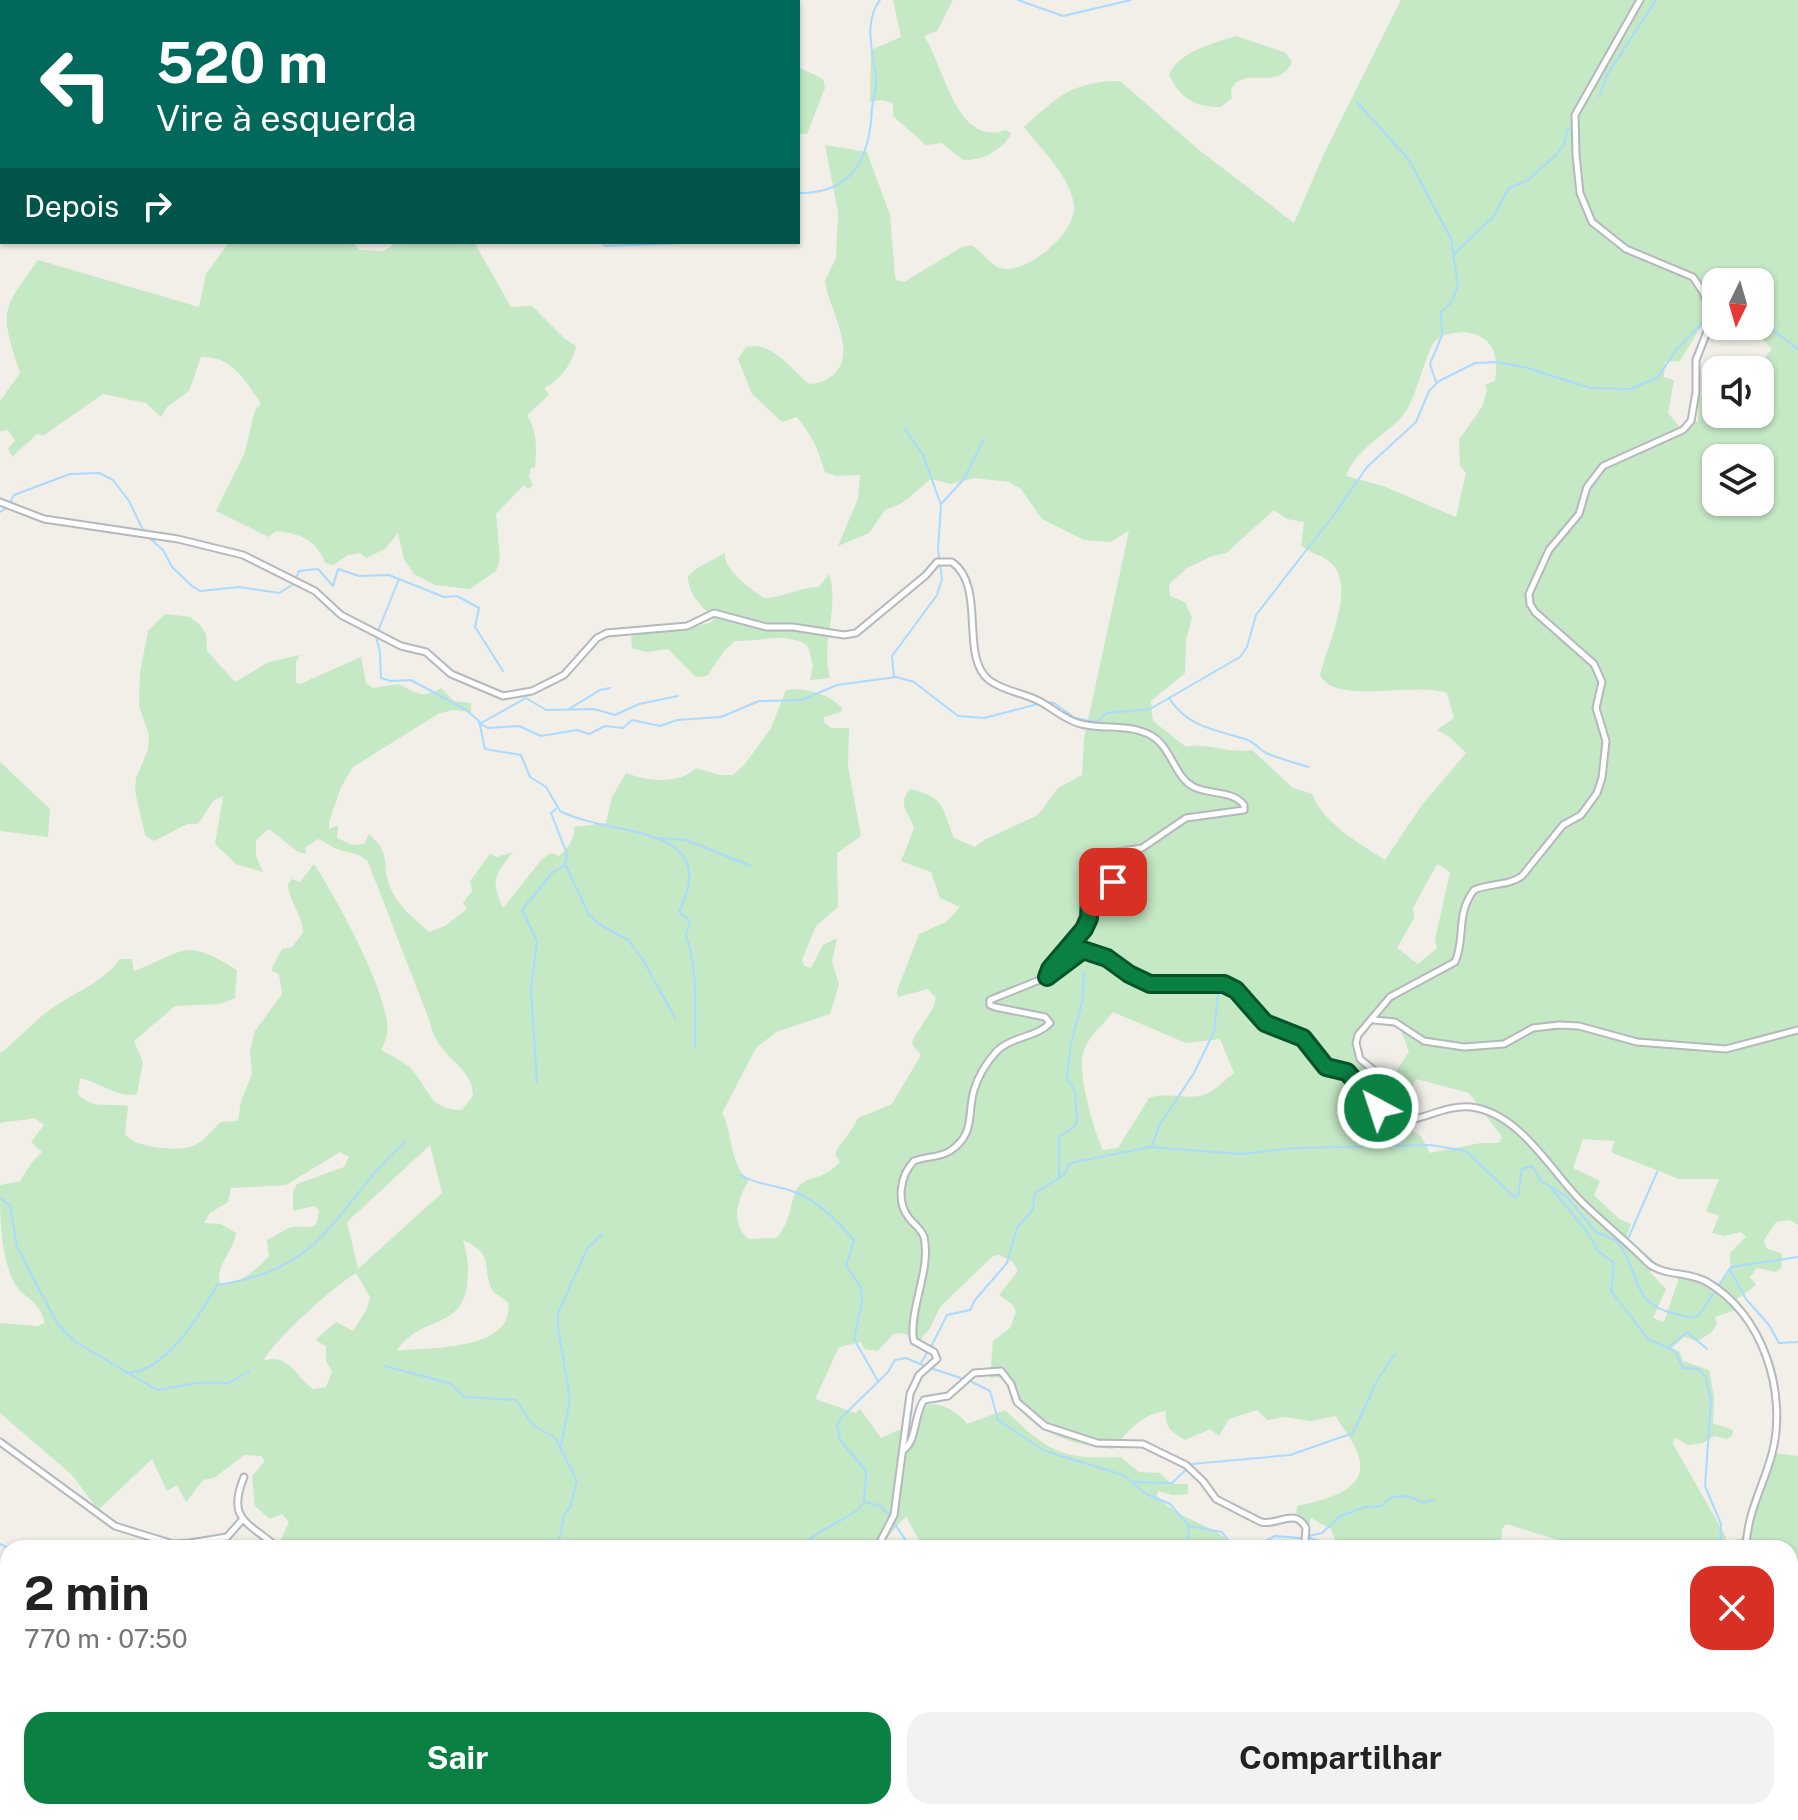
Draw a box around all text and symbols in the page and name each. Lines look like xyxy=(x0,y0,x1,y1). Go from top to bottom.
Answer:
text: 520 m xyxy=(156,30,328,96)
icon: left xyxy=(24,32,128,136)
text: Vire à esquerda xyxy=(156,97,417,139)
icon: right xyxy=(135,184,179,228)
text: Depois xyxy=(24,188,119,224)
north arrow xyxy=(1702,268,1774,340)
map controls xyxy=(1702,268,1774,516)
button: sound xyxy=(1702,356,1774,428)
button: layers xyxy=(1702,444,1774,516)
pin xyxy=(1079,848,1147,916)
icon: arrive xyxy=(1091,860,1135,904)
position arrow xyxy=(1336,1066,1420,1150)
text: 2 min xyxy=(24,1564,150,1621)
button: close xyxy=(1690,1566,1774,1650)
text: 770 m · 07:50 xyxy=(24,1623,188,1654)
button: Sair xyxy=(24,1712,891,1804)
button: Compartilhar xyxy=(907,1712,1774,1804)

